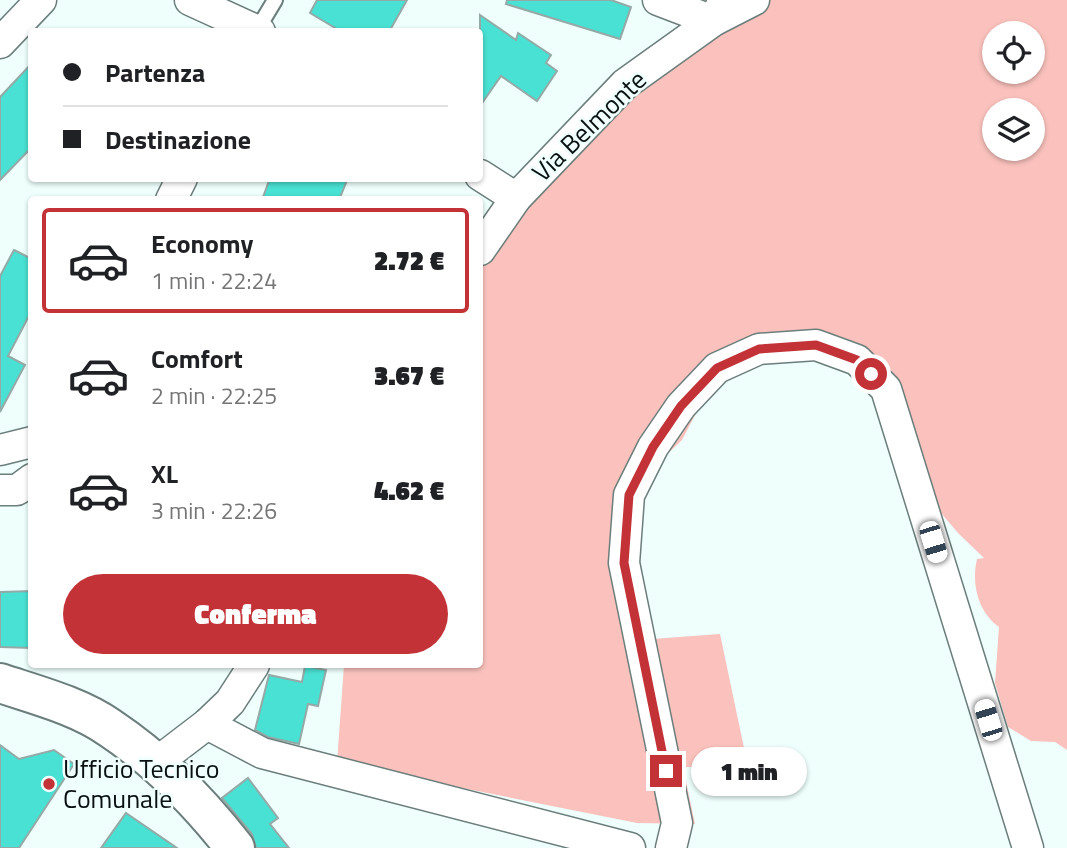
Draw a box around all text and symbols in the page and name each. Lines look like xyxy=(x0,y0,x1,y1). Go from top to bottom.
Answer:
map controls xyxy=(982,21,1045,161)
button: locate xyxy=(982,21,1045,84)
text: Partenza xyxy=(105,53,205,92)
street label: Via Belmonte xyxy=(522,61,655,190)
button: layers xyxy=(982,98,1045,161)
text: Destinazione xyxy=(105,120,251,159)
text: Economy xyxy=(151,224,253,263)
icon: car xyxy=(67,229,130,292)
text: 2.72 € xyxy=(374,241,444,280)
text: 1 min · 22:24 xyxy=(151,263,277,298)
text: Comfort xyxy=(151,339,243,378)
icon: car xyxy=(67,344,130,407)
text: 3.67 € xyxy=(374,356,444,395)
route start xyxy=(855,358,887,390)
text: 2 min · 22:25 xyxy=(151,378,277,413)
text: XL xyxy=(151,454,178,493)
icon: car xyxy=(67,459,130,522)
text: 4.62 € xyxy=(374,471,444,510)
text: 3 min · 22:26 xyxy=(151,493,277,528)
car xyxy=(917,519,950,565)
button: Conferma xyxy=(63,574,448,654)
car xyxy=(972,697,1005,743)
callout: 1 min xyxy=(690,746,806,796)
place label: Ufficio Tecnico Comunale xyxy=(63,749,219,818)
text: 1 min xyxy=(720,754,778,789)
route end xyxy=(650,755,682,787)
marker: Ufficio Tecnico Comunale xyxy=(41,776,57,792)

